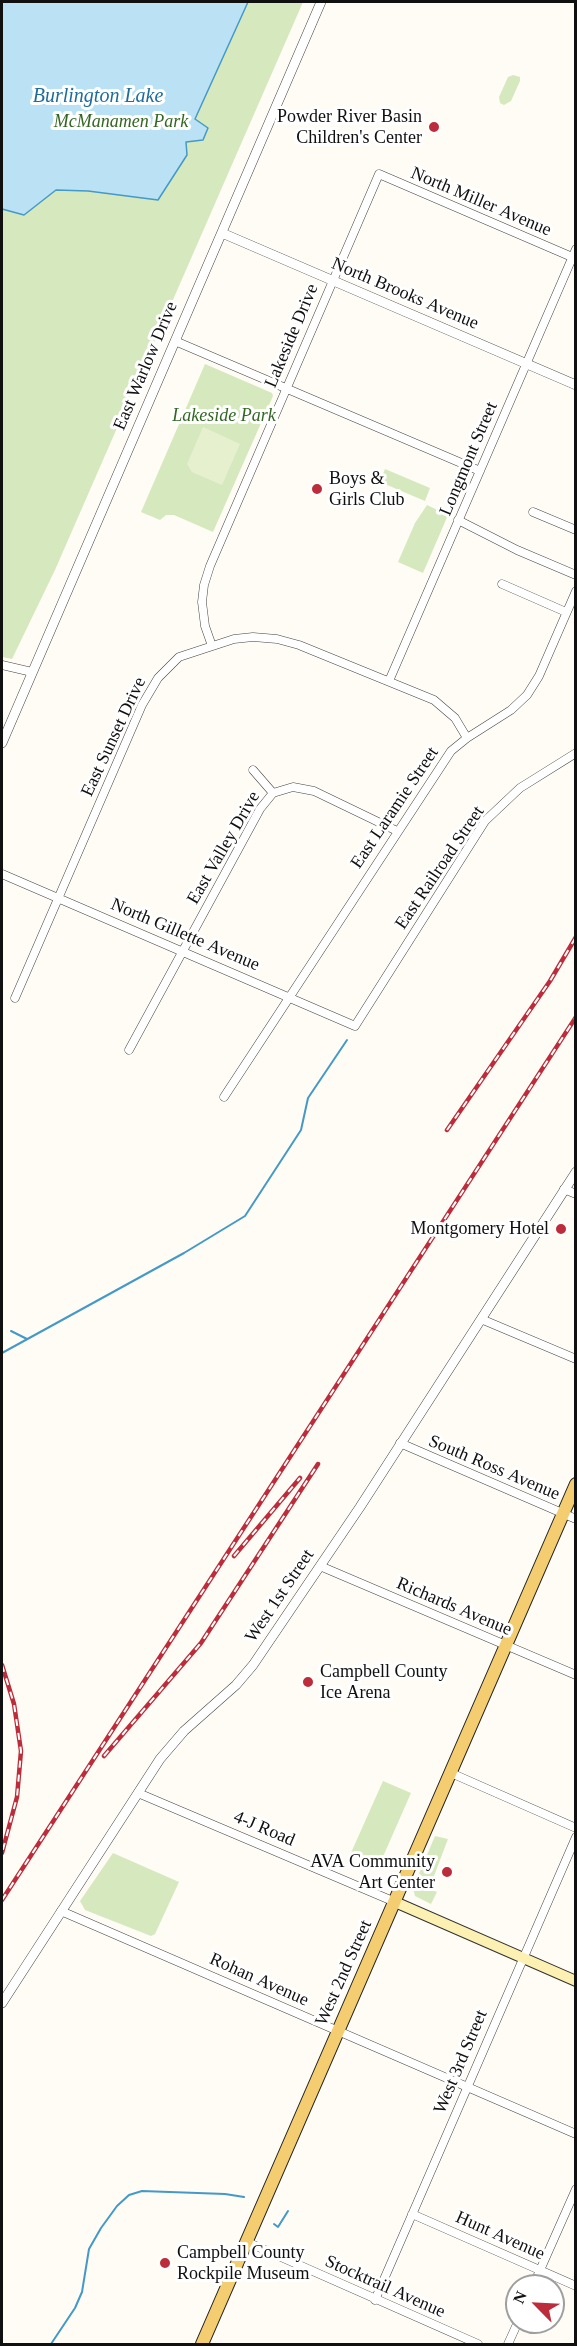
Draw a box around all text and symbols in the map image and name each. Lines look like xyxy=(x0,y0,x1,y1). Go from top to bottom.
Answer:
water label: Burlington Lake xyxy=(33,85,163,109)
place label: Powder River Basin Children's Center xyxy=(277,106,422,148)
park label: McManamen Park xyxy=(54,111,188,133)
marker: Powder River Basin Children's Center xyxy=(427,120,441,134)
street label: North Miller Avenue xyxy=(407,163,555,241)
street label: North Brooks Avenue xyxy=(328,253,482,335)
street label: Lakeside Drive xyxy=(260,281,324,391)
street label: East Warlow Drive xyxy=(109,298,183,434)
street label: Longmont Street xyxy=(435,399,503,519)
park label: Lakeside Park xyxy=(172,405,276,427)
place label: Boys & Girls Club xyxy=(329,468,405,510)
marker: Boys & Girls Club xyxy=(310,482,324,496)
street label: East Sunset Drive xyxy=(77,674,151,800)
street label: East Laramie Street xyxy=(346,743,444,873)
street label: East Valley Drive xyxy=(183,788,265,908)
street label: East Railroad Street xyxy=(391,802,489,934)
street label: North Gillette Avenue xyxy=(107,894,263,976)
place label: Montgomery Hotel xyxy=(411,1218,549,1240)
marker: Montgomery Hotel xyxy=(554,1222,568,1236)
street label: South Ross Avenue xyxy=(425,1431,563,1505)
street label: West 1st Street xyxy=(241,1545,319,1647)
street label: Richards Avenue xyxy=(393,1573,515,1641)
place label: Campbell County Ice Arena xyxy=(320,1661,447,1704)
marker: Campbell County Ice Arena xyxy=(301,1675,315,1689)
street label: 4-J Road xyxy=(230,1806,298,1852)
place label: AVA Community Art Center xyxy=(310,1851,435,1894)
marker: AVA Community Art Center xyxy=(440,1865,454,1879)
street label: West 2nd Street xyxy=(311,1917,377,2029)
street label: Rohan Avenue xyxy=(206,1949,312,2011)
street label: West 3rd Street xyxy=(429,2007,493,2117)
street label: Hunt Avenue xyxy=(452,2207,548,2265)
place label: Campbell County Rockpile Museum xyxy=(177,2242,309,2284)
street label: Stocktrail Avenue xyxy=(322,2251,448,2323)
marker: Campbell County Rockpile Museum xyxy=(158,2256,172,2270)
north arrow xyxy=(505,2274,565,2334)
text: N xyxy=(510,2289,530,2306)

